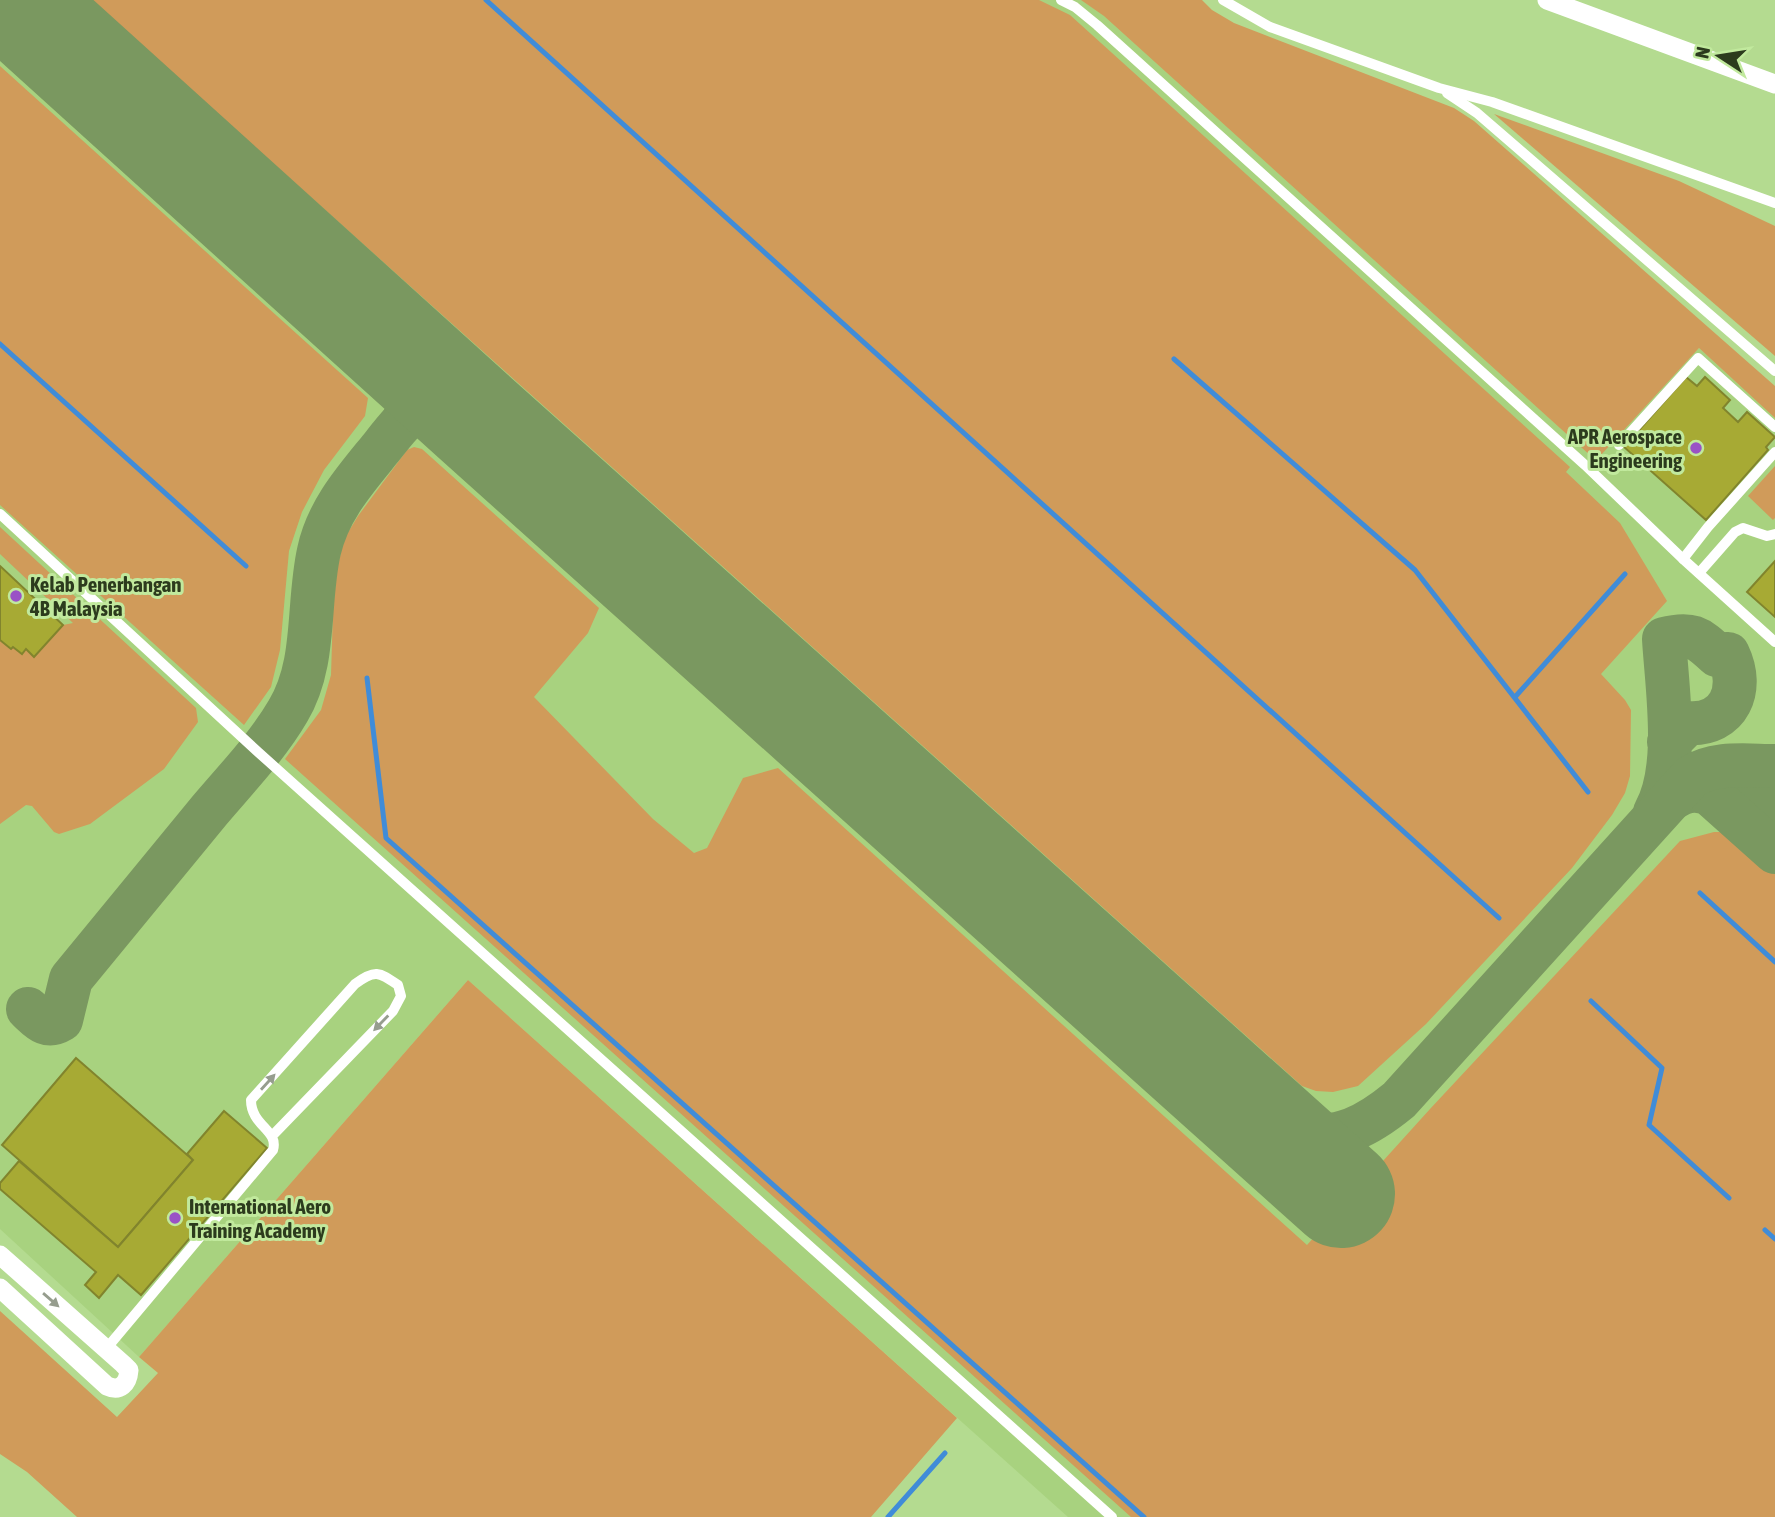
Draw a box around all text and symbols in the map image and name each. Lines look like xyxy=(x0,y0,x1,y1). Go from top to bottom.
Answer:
north arrow xyxy=(1684,21,1754,91)
text: N xyxy=(1690,45,1714,60)
place label: APR Aerospace Engineering xyxy=(1567,424,1683,472)
marker: APR Aerospace Engineering xyxy=(1688,440,1704,456)
place label: Kelab Penerbangan 4B Malaysia xyxy=(29,572,182,620)
marker: Kelab Penerbangan 4B Malaysia xyxy=(8,588,24,604)
one-way arrow xyxy=(372,1015,389,1032)
one-way arrow xyxy=(260,1073,275,1090)
place label: International Aero Training Academy xyxy=(189,1194,331,1242)
marker: International Aero Training Academy xyxy=(167,1210,183,1226)
one-way arrow xyxy=(42,1292,60,1308)

